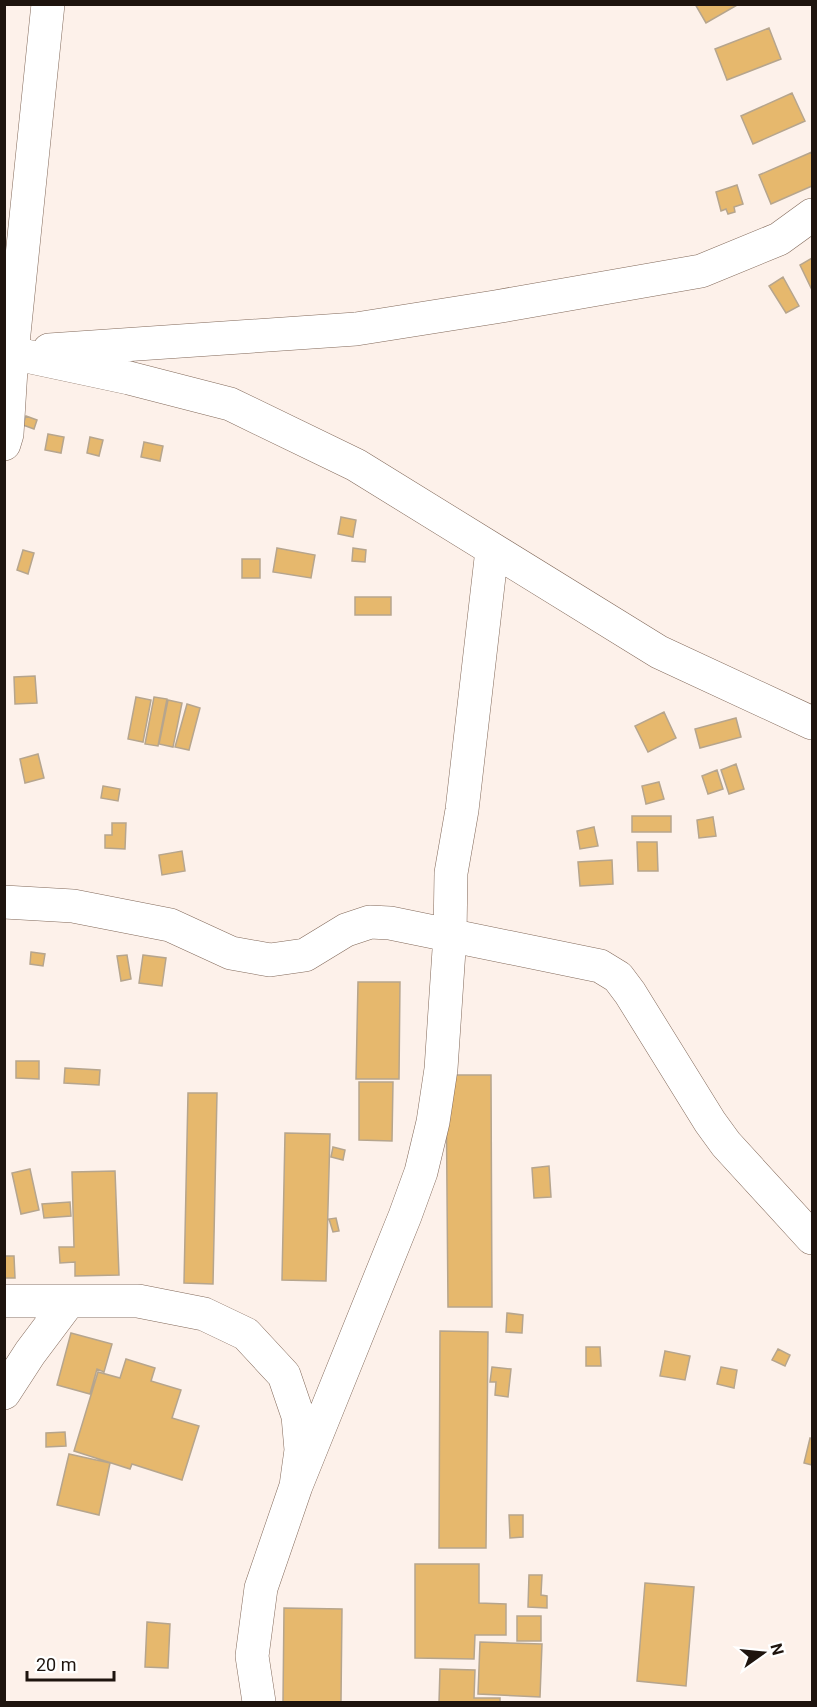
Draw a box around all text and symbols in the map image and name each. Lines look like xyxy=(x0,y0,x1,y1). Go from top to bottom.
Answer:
north arrow xyxy=(733,1623,793,1683)
text: N xyxy=(766,1641,788,1657)
scale bar xyxy=(27,1644,114,1682)
text: 20 m xyxy=(36,1654,76,1675)

